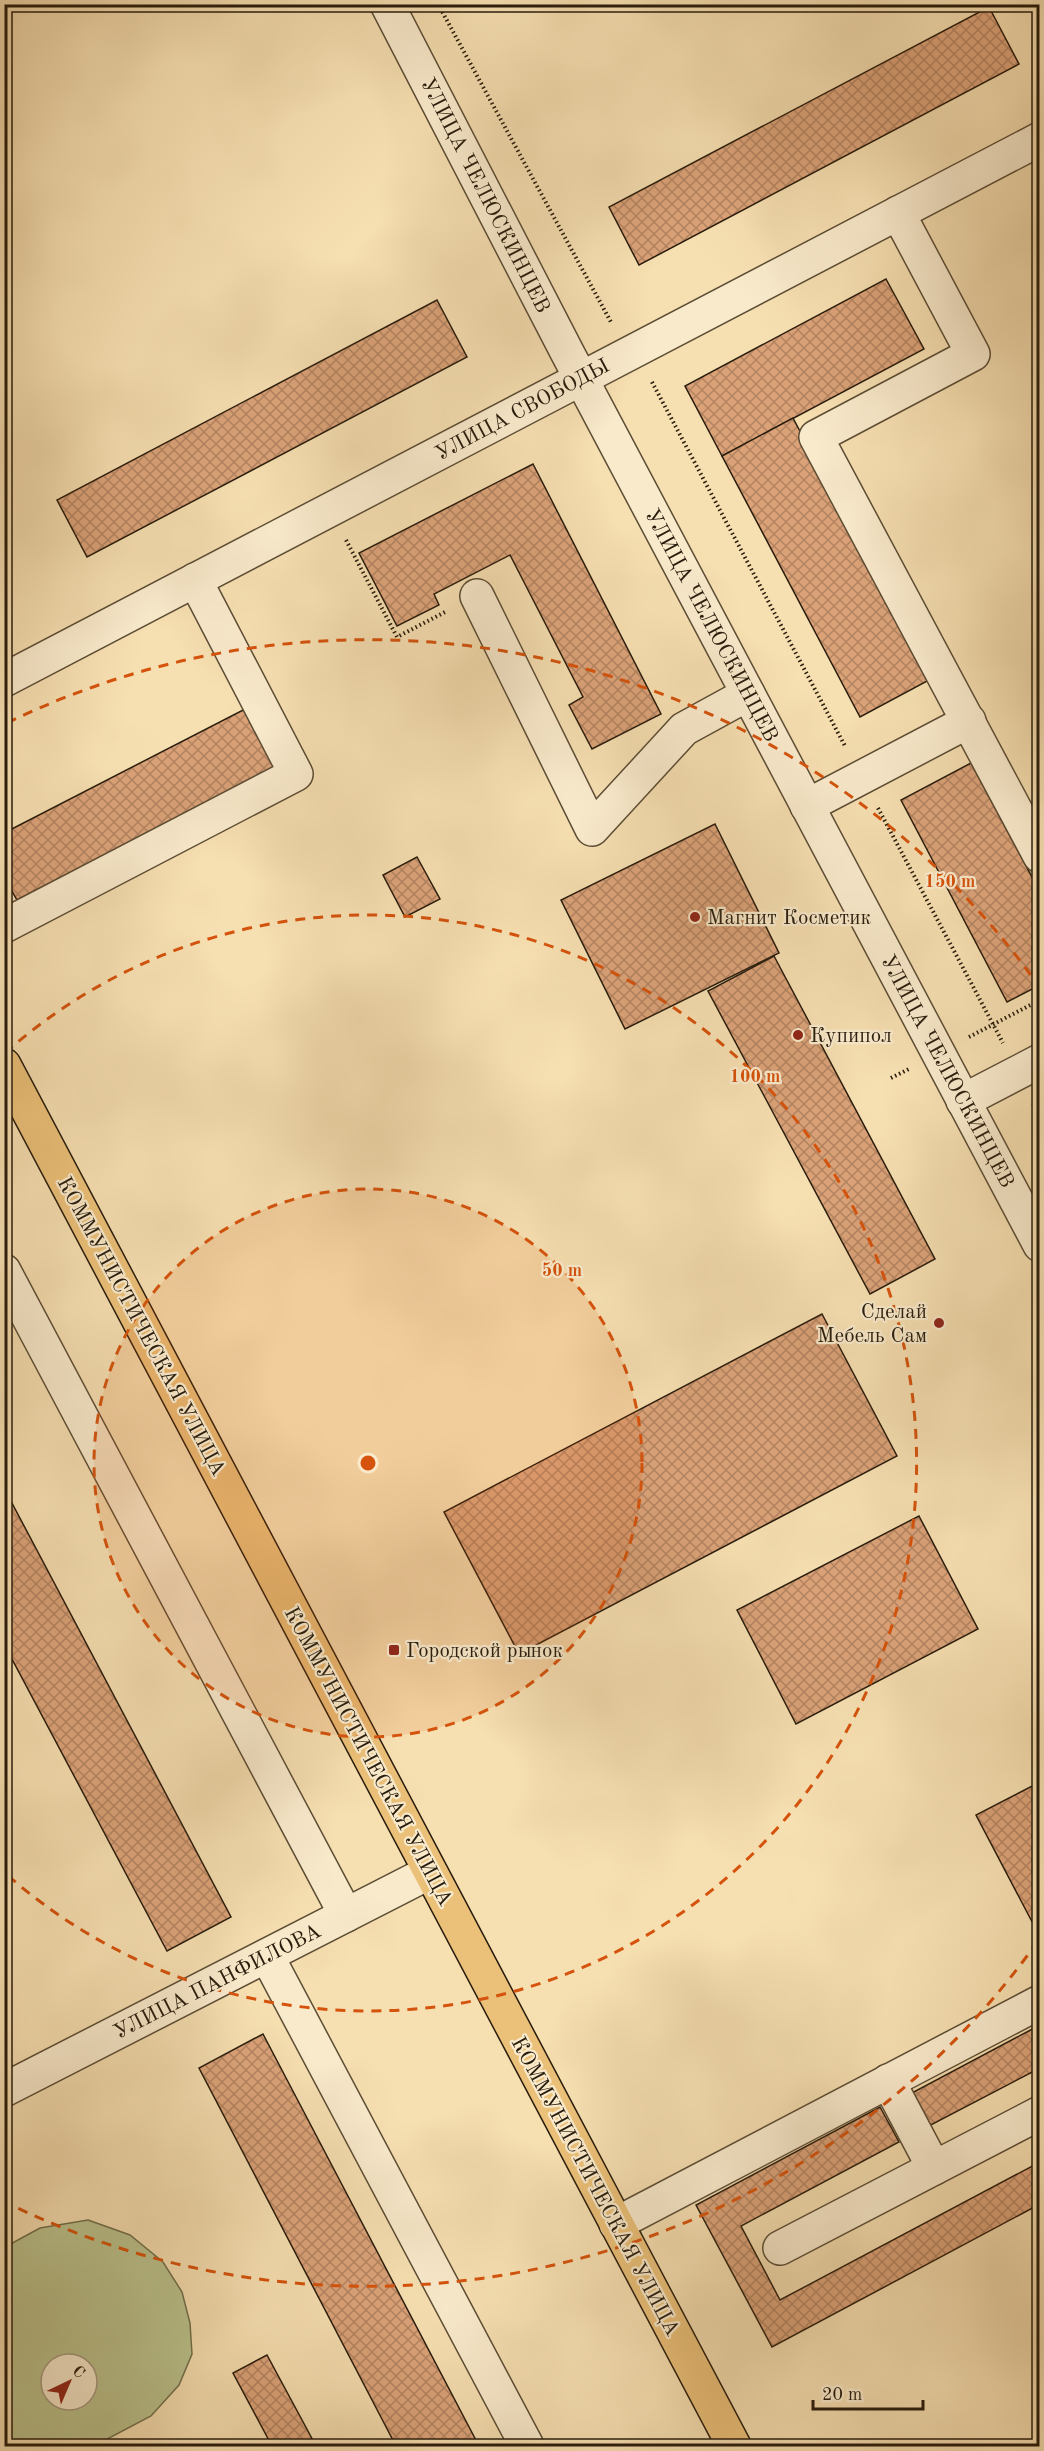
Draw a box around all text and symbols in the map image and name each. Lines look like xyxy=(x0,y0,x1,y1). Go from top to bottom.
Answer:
street label: УЛИЦА ЧЕЛЮСКИНЦЕВ xyxy=(416,75,553,317)
street label: УЛИЦА СВОБОДЫ xyxy=(432,356,613,465)
street label: УЛИЦА ЧЕЛЮСКИНЦЕВ xyxy=(640,506,781,746)
text: 150 m xyxy=(925,873,975,891)
place label: Магнит Косметик xyxy=(707,908,872,929)
marker: Магнит Косметик xyxy=(688,910,702,924)
street label: УЛИЦА ЧЕЛЮСКИНЦЕВ xyxy=(876,952,1017,1192)
place label: Купипол xyxy=(810,1026,892,1047)
marker: Купипол xyxy=(791,1028,805,1042)
text: 100 m xyxy=(730,1068,780,1086)
street label: КОММУНИСТИЧЕСКАЯ УЛИЦА xyxy=(53,1174,229,1480)
text: 50 m xyxy=(542,1262,582,1280)
place label: Сделай Мебель Сам xyxy=(817,1302,927,1347)
marker: Сделай Мебель Сам xyxy=(932,1316,946,1330)
centre of rings xyxy=(358,1453,378,1473)
street label: КОММУНИСТИЧЕСКАЯ УЛИЦА xyxy=(280,1604,456,1910)
place label: Городской рынок xyxy=(406,1641,563,1662)
marker: Городской рынок xyxy=(387,1643,401,1657)
street label: УЛИЦА ПАНФИЛОВА xyxy=(111,1921,325,2044)
street label: КОММУНИСТИЧЕСКАЯ УЛИЦА xyxy=(507,2034,683,2340)
north arrow xyxy=(39,2352,99,2412)
text: С xyxy=(69,2363,87,2382)
scale bar xyxy=(813,2373,922,2411)
text: 20 m xyxy=(822,2386,862,2404)

